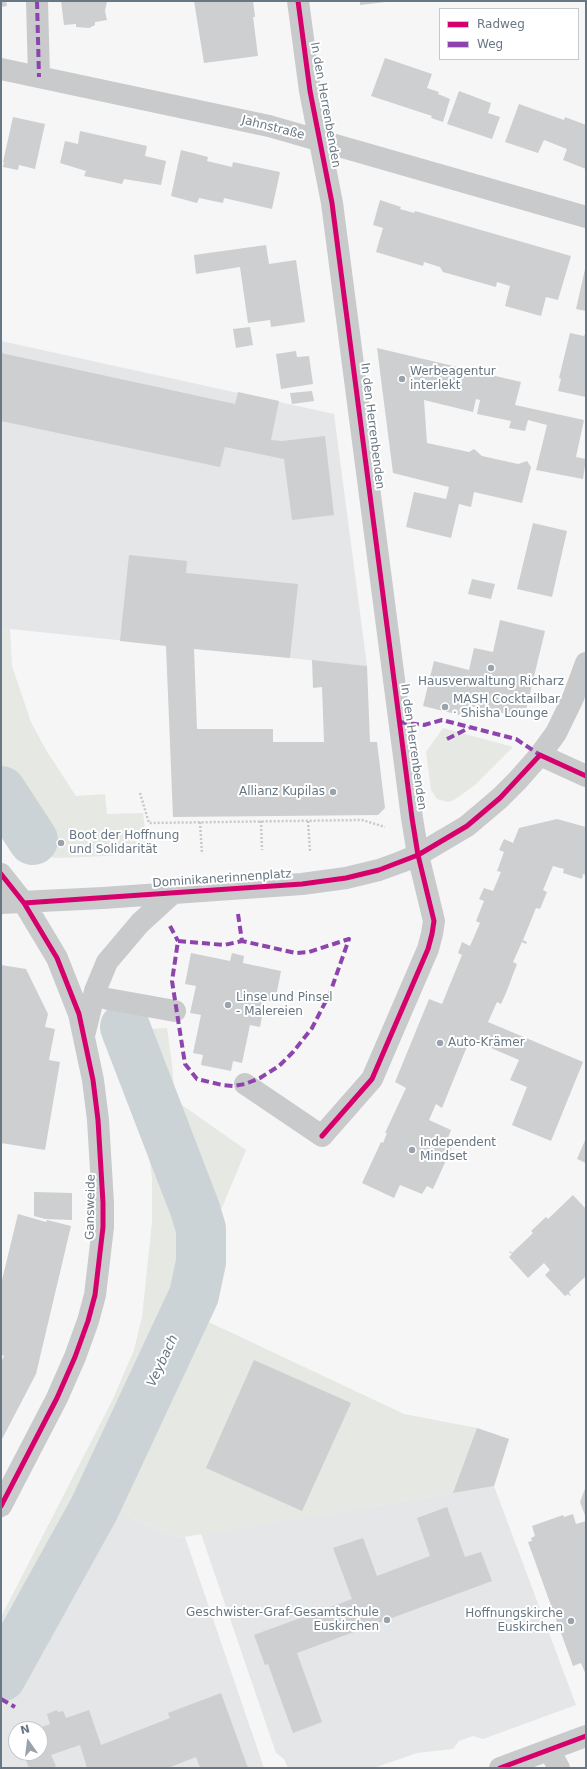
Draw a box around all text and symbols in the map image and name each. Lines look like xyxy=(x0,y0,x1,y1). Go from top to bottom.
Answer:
legend xyxy=(439,8,579,60)
text: Radweg xyxy=(477,17,525,31)
text: Weg xyxy=(477,37,503,51)
street label: In den Herrenbenden xyxy=(307,41,343,169)
street label: Jahnstraße xyxy=(240,113,306,143)
street label: In den Herrenbenden xyxy=(357,362,387,490)
place label: Werbeagentur interlekt xyxy=(410,365,496,393)
marker: Werbeagentur interlekt xyxy=(397,374,407,384)
marker: Hausverwaltung Richarz xyxy=(486,663,496,673)
place label: Hausverwaltung Richarz xyxy=(418,675,564,689)
street label: In den Herrenbenden xyxy=(397,683,429,811)
place label: MASH Cocktailbar · Shisha Lounge xyxy=(453,693,560,721)
marker: MASH Cocktailbar · Shisha Lounge xyxy=(440,702,450,712)
place label: Allianz Kupilas xyxy=(239,785,325,799)
marker: Allianz Kupilas xyxy=(328,787,338,797)
place label: Boot der Hoffnung und Solidarität xyxy=(69,829,179,857)
marker: Boot der Hoffnung und Solidarität xyxy=(56,838,66,848)
street label: Dominikanerinnenplatz xyxy=(152,867,292,891)
place label: Linse und Pinsel - Malereien xyxy=(236,991,333,1019)
marker: Linse und Pinsel - Malereien xyxy=(223,1000,233,1010)
place label: Auto-Krämer xyxy=(448,1036,525,1050)
marker: Auto-Krämer xyxy=(435,1038,445,1048)
place label: Independent Mindset xyxy=(420,1136,496,1164)
marker: Independent Mindset xyxy=(407,1145,417,1155)
street label: Gansweide xyxy=(83,1174,99,1240)
water label: Veybach xyxy=(144,1333,182,1389)
place label: Geschwister-Graf-Gesamtschule Euskirchen xyxy=(186,1606,379,1634)
place label: Hoffnungskirche Euskirchen xyxy=(465,1607,563,1635)
marker: Geschwister-Graf-Gesamtschule Euskirchen xyxy=(382,1615,392,1625)
marker: Hoffnungskirche Euskirchen xyxy=(566,1616,576,1626)
north arrow xyxy=(8,1721,48,1761)
text: N xyxy=(19,1722,31,1737)

